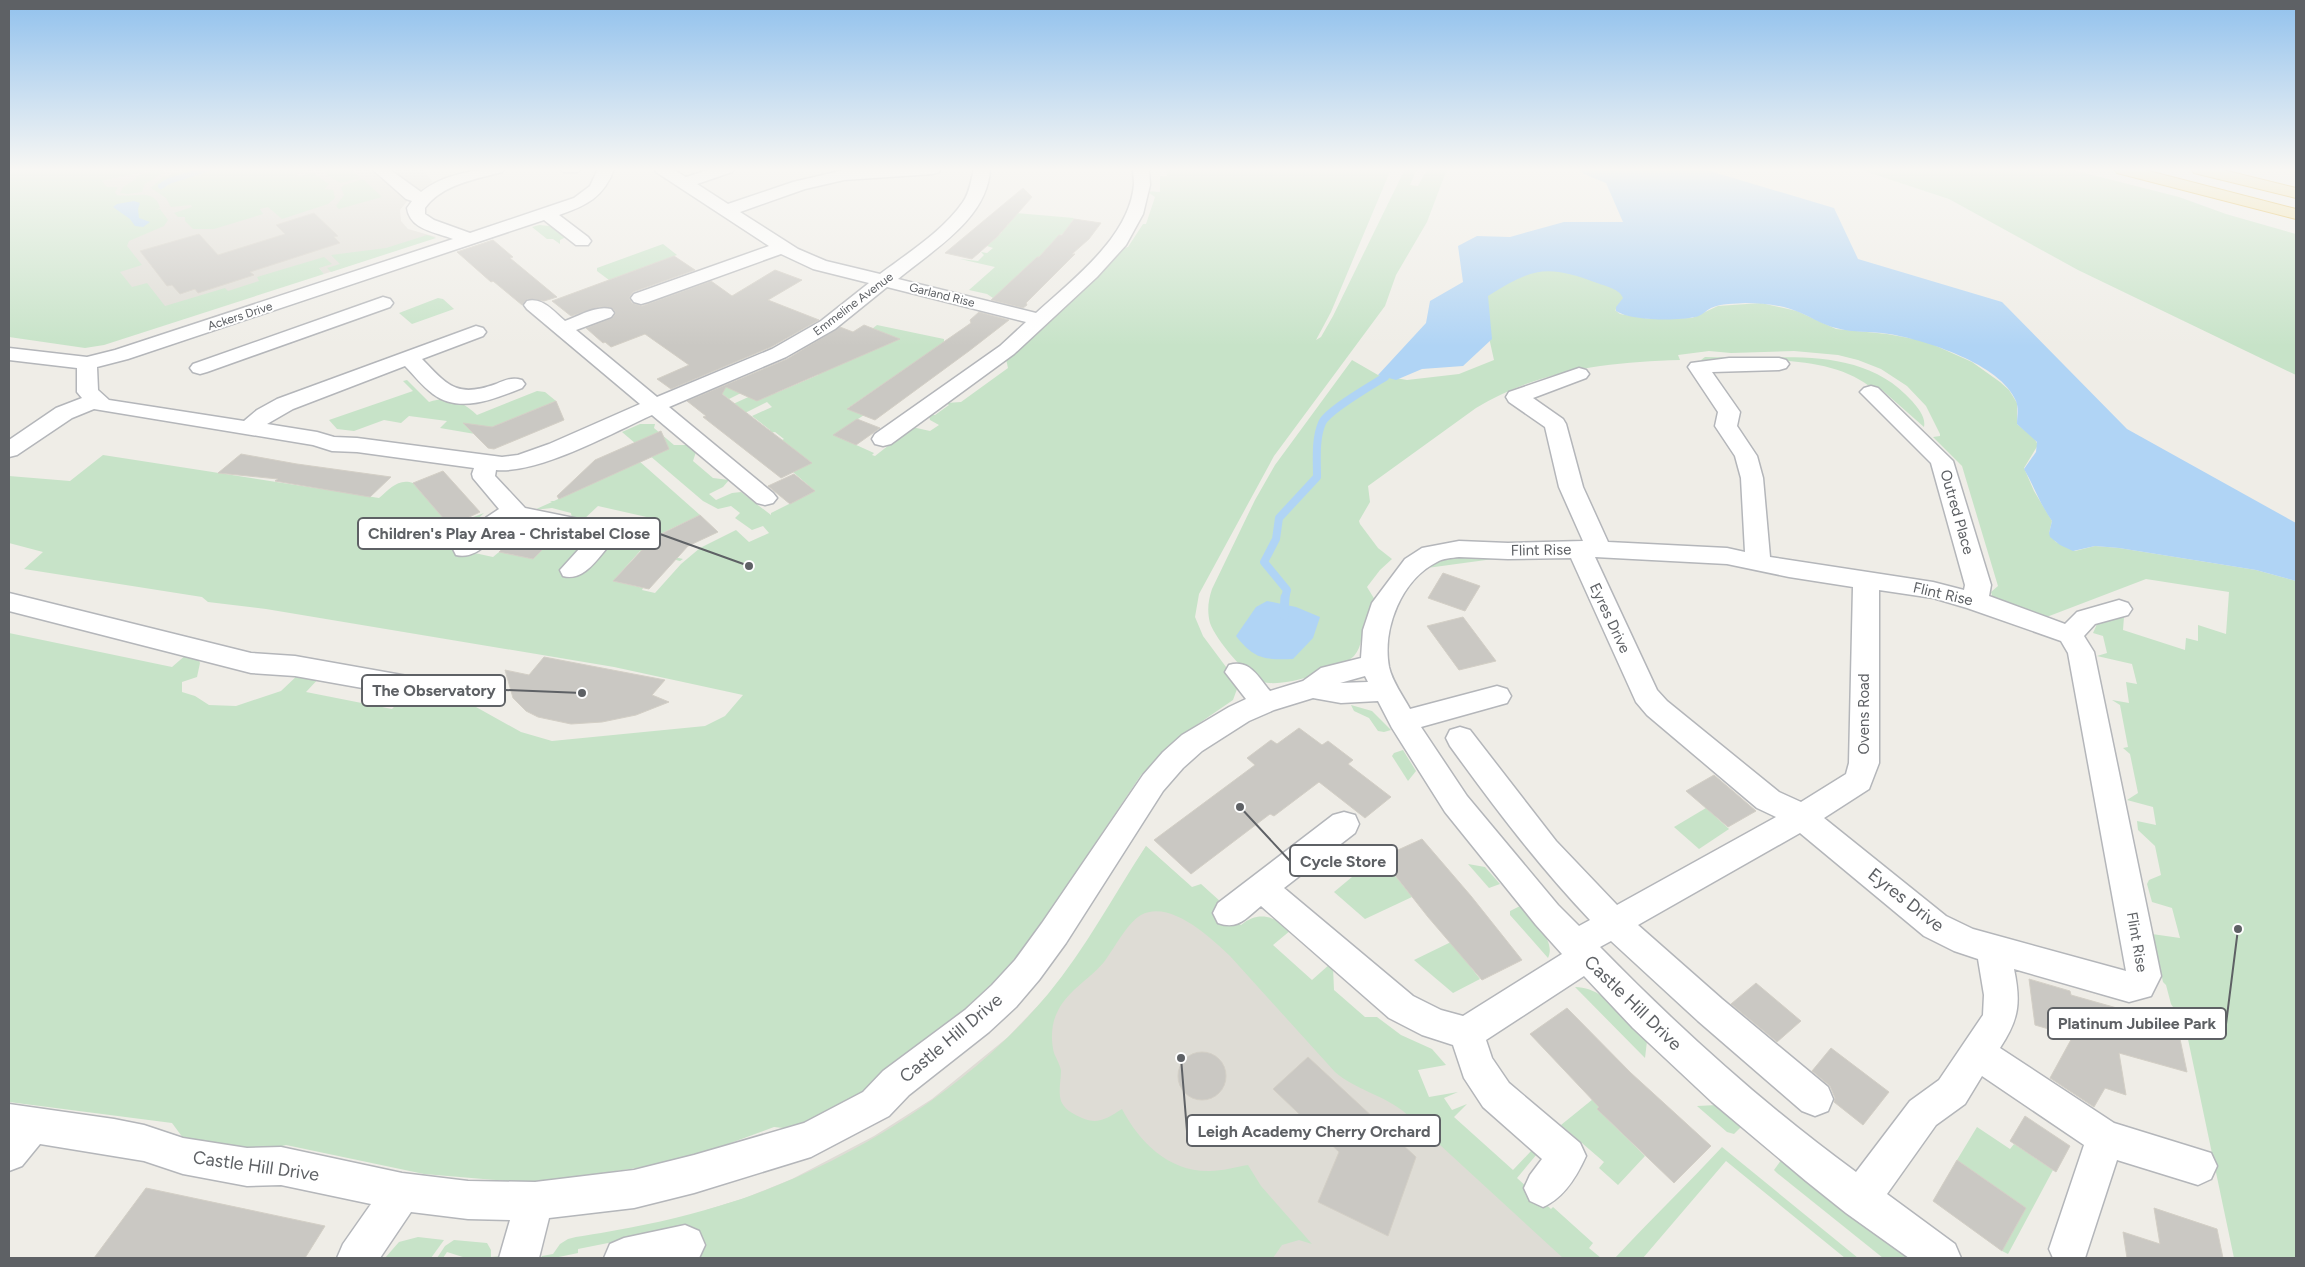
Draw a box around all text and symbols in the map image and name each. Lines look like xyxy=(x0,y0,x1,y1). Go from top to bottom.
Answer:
street label: Emmeline Avenue xyxy=(810,269,896,339)
street label: Garland Rise xyxy=(908,280,977,310)
street label: Ackers Drive xyxy=(206,299,275,333)
street label: Outred Place xyxy=(1936,468,1978,556)
callout: Children's Play Area - Christabel Close xyxy=(358,518,660,549)
text: Children's Play Area - Christabel Close xyxy=(368,524,650,543)
street label: Flint Rise xyxy=(1510,540,1572,560)
street label: Flint Rise xyxy=(1911,578,1975,610)
street label: Eyres Drive xyxy=(1586,580,1634,656)
street label: Ovens Road xyxy=(1855,673,1873,755)
callout: The Observatory xyxy=(362,675,505,706)
text: The Observatory xyxy=(372,681,497,700)
callout: Cycle Store xyxy=(1290,845,1397,876)
text: Cycle Store xyxy=(1300,852,1386,871)
street label: Eyres Drive xyxy=(1864,863,1949,937)
street label: Flint Rise xyxy=(2123,911,2151,973)
street label: Castle Hill Drive xyxy=(1580,951,1687,1055)
street label: Castle Hill Drive xyxy=(895,989,1007,1087)
callout: Platinum Jubilee Park xyxy=(2048,1008,2226,1039)
text: Platinum Jubilee Park xyxy=(2058,1014,2217,1033)
callout: Leigh Academy Cherry Orchard xyxy=(1187,1115,1440,1146)
text: Leigh Academy Cherry Orchard xyxy=(1197,1122,1431,1141)
street label: Castle Hill Drive xyxy=(191,1146,321,1186)

